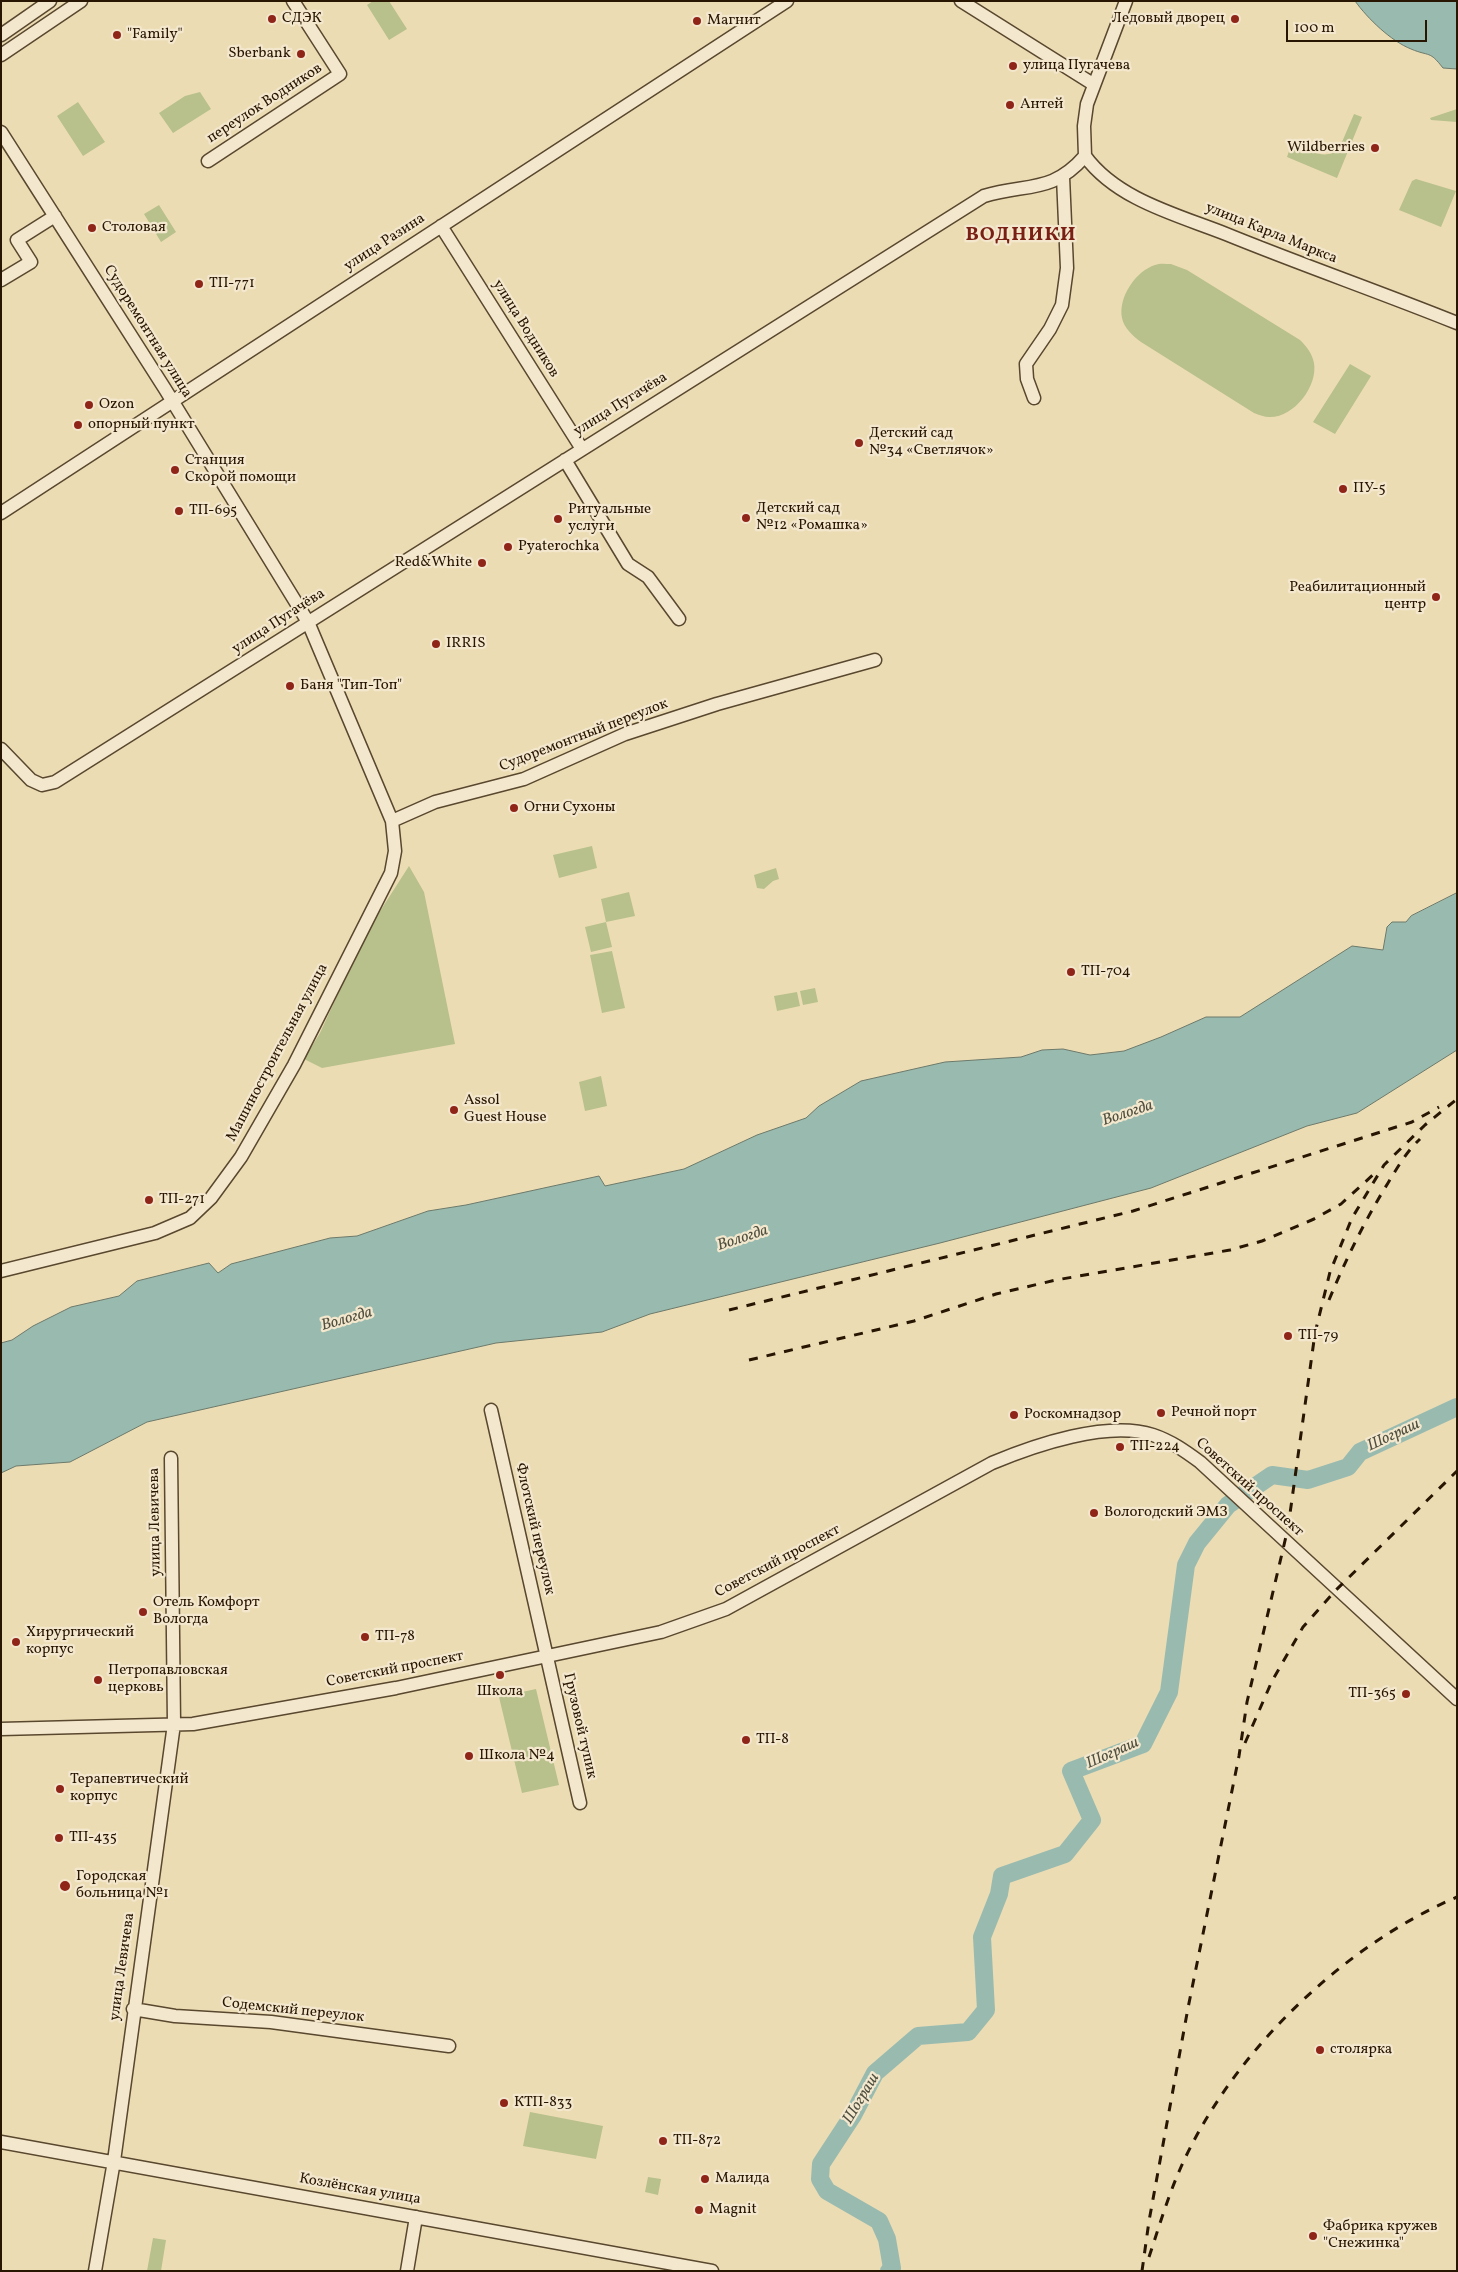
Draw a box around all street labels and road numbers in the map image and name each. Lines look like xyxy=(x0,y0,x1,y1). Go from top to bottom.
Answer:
street label: переулок Водников xyxy=(204,60,326,148)
street label: улица Карла Маркса xyxy=(1202,199,1340,269)
street label: улица Разина xyxy=(341,210,429,276)
street label: Судоремонтная улица xyxy=(99,262,195,402)
street label: улица Водников xyxy=(488,277,562,381)
street label: улица Пугачёва xyxy=(571,369,671,441)
street label: улица Пугачёва xyxy=(229,585,329,659)
street label: Судоремонтный переулок xyxy=(497,696,671,776)
street label: Машиностроительная улица xyxy=(223,961,333,1145)
street label: Советский проспект xyxy=(1191,1435,1307,1541)
street label: Флотский переулок xyxy=(510,1461,558,1597)
street label: улица Левичева xyxy=(146,1467,166,1577)
street label: Советский проспект xyxy=(712,1521,844,1603)
street label: Советский проспект xyxy=(325,1648,465,1692)
street label: Грузовой тупик xyxy=(558,1671,600,1781)
street label: улица Левичева xyxy=(107,1912,139,2022)
street label: Содемский переулок xyxy=(221,1995,365,2027)
street label: Козлёнская улица xyxy=(298,2170,422,2210)

